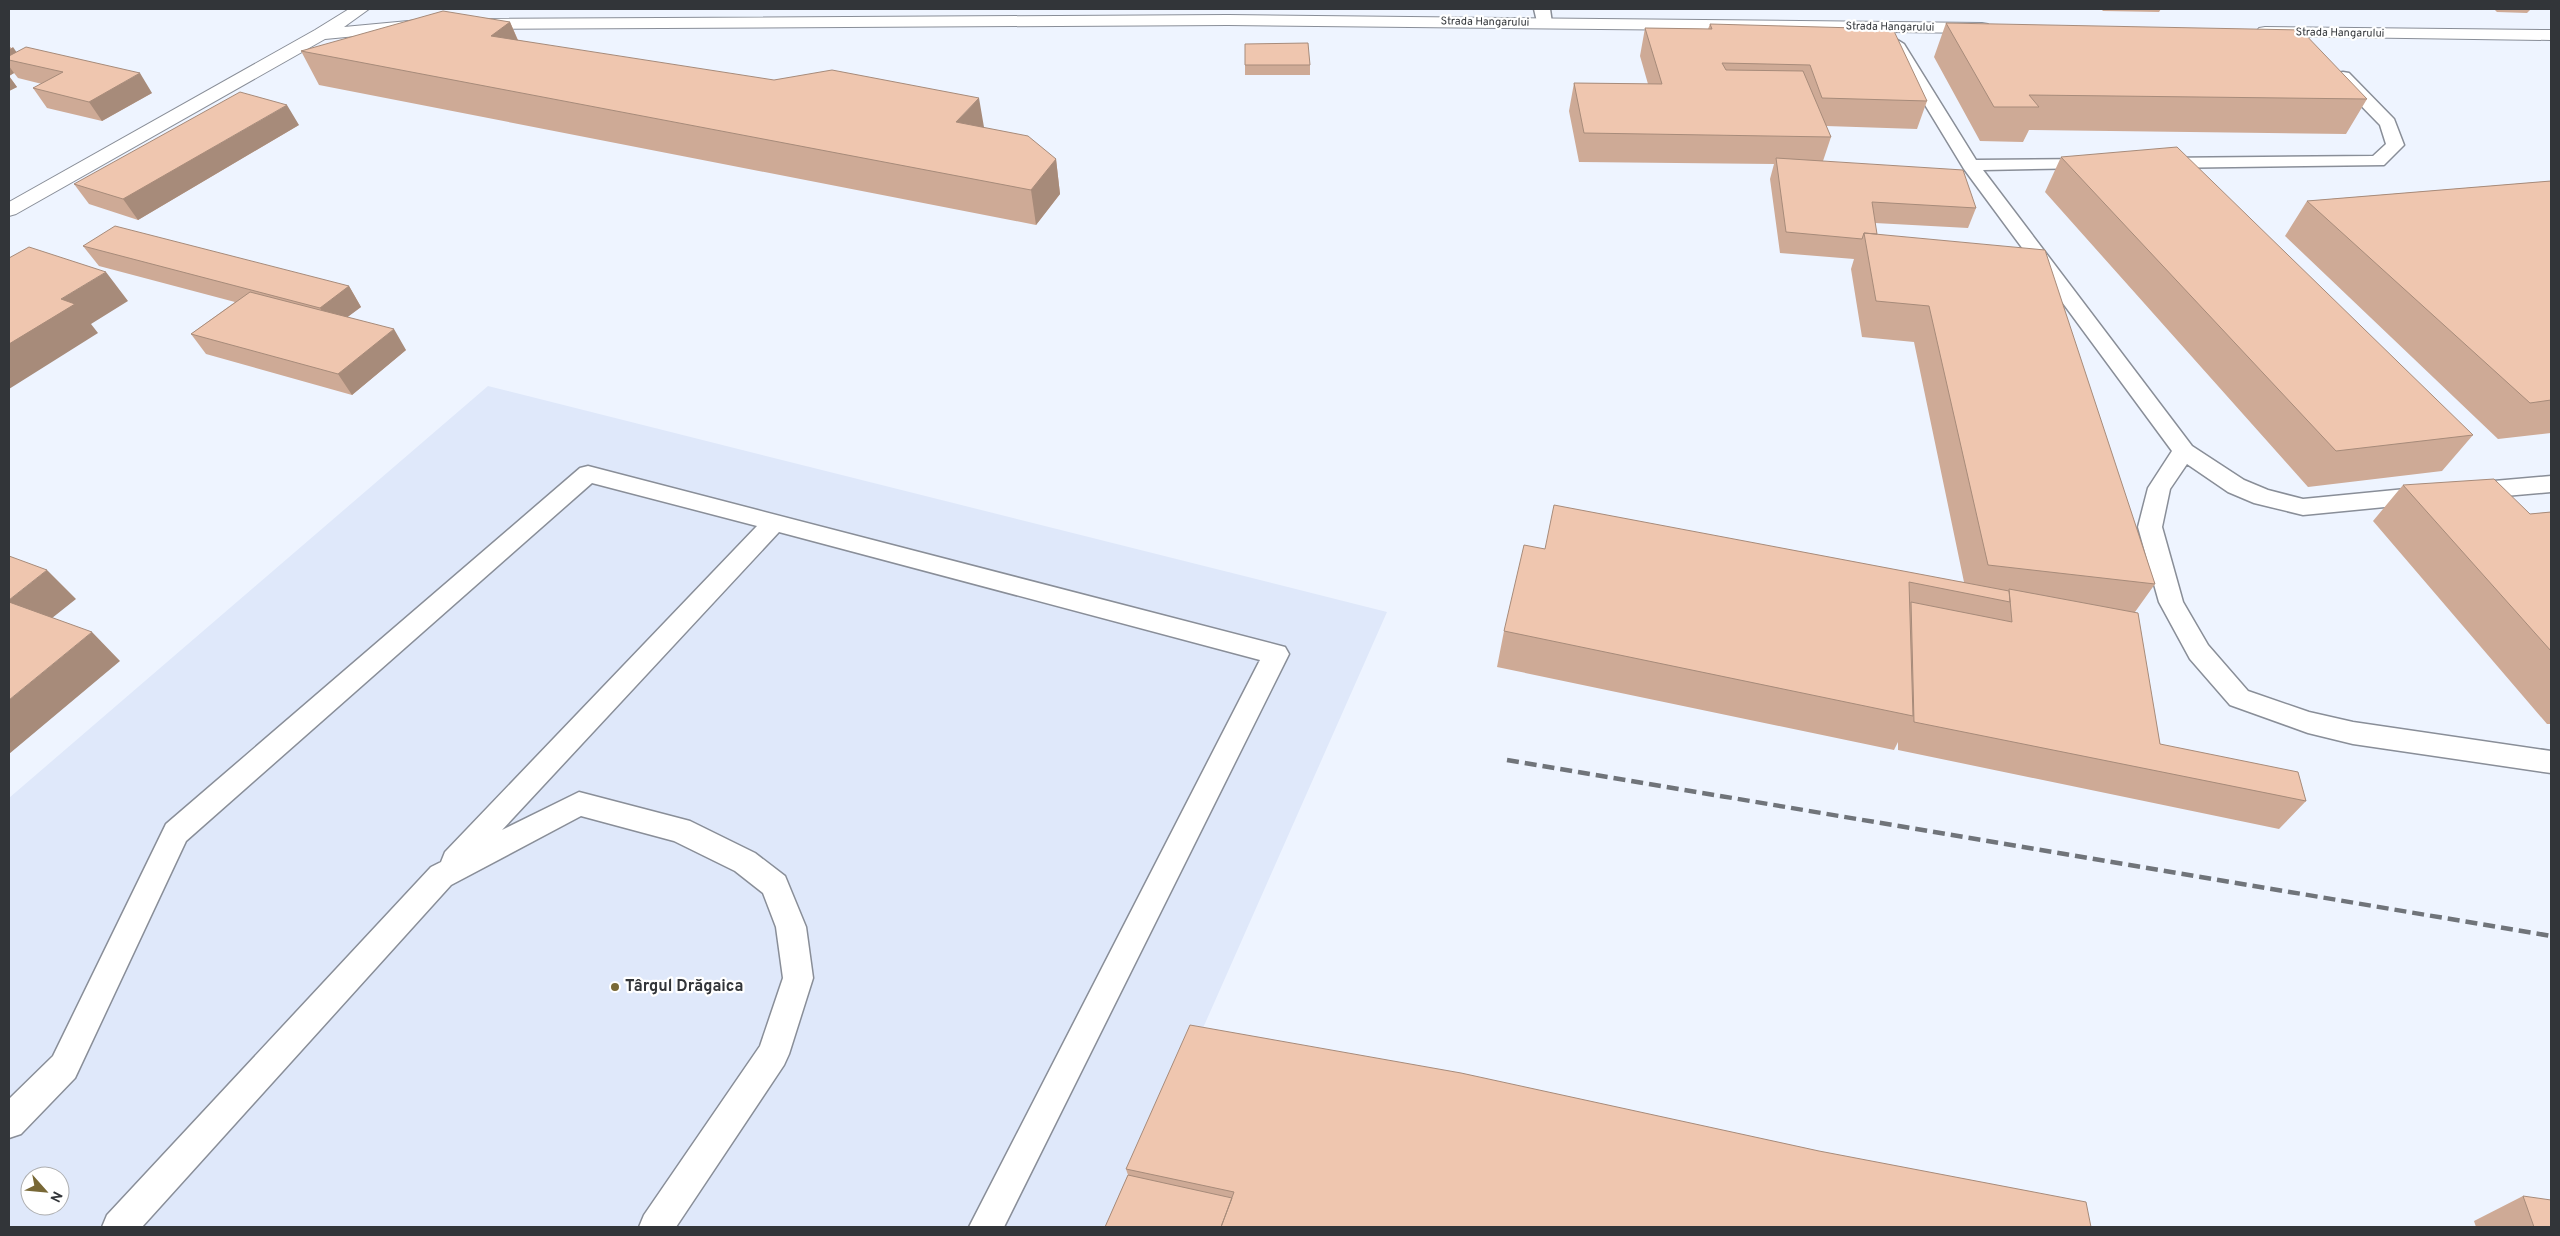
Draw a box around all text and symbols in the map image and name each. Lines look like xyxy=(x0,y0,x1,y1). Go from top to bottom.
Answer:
street label: Strada Hangarului xyxy=(1440,14,1530,30)
street label: Strada Hangarului xyxy=(1845,19,1935,35)
street label: Strada Hangarului xyxy=(2295,25,2385,41)
place label: Târgul Drăgaica xyxy=(625,977,743,997)
marker: Târgul Drăgaica xyxy=(609,981,621,993)
north arrow xyxy=(20,1166,70,1216)
text: N xyxy=(45,1188,65,1205)

